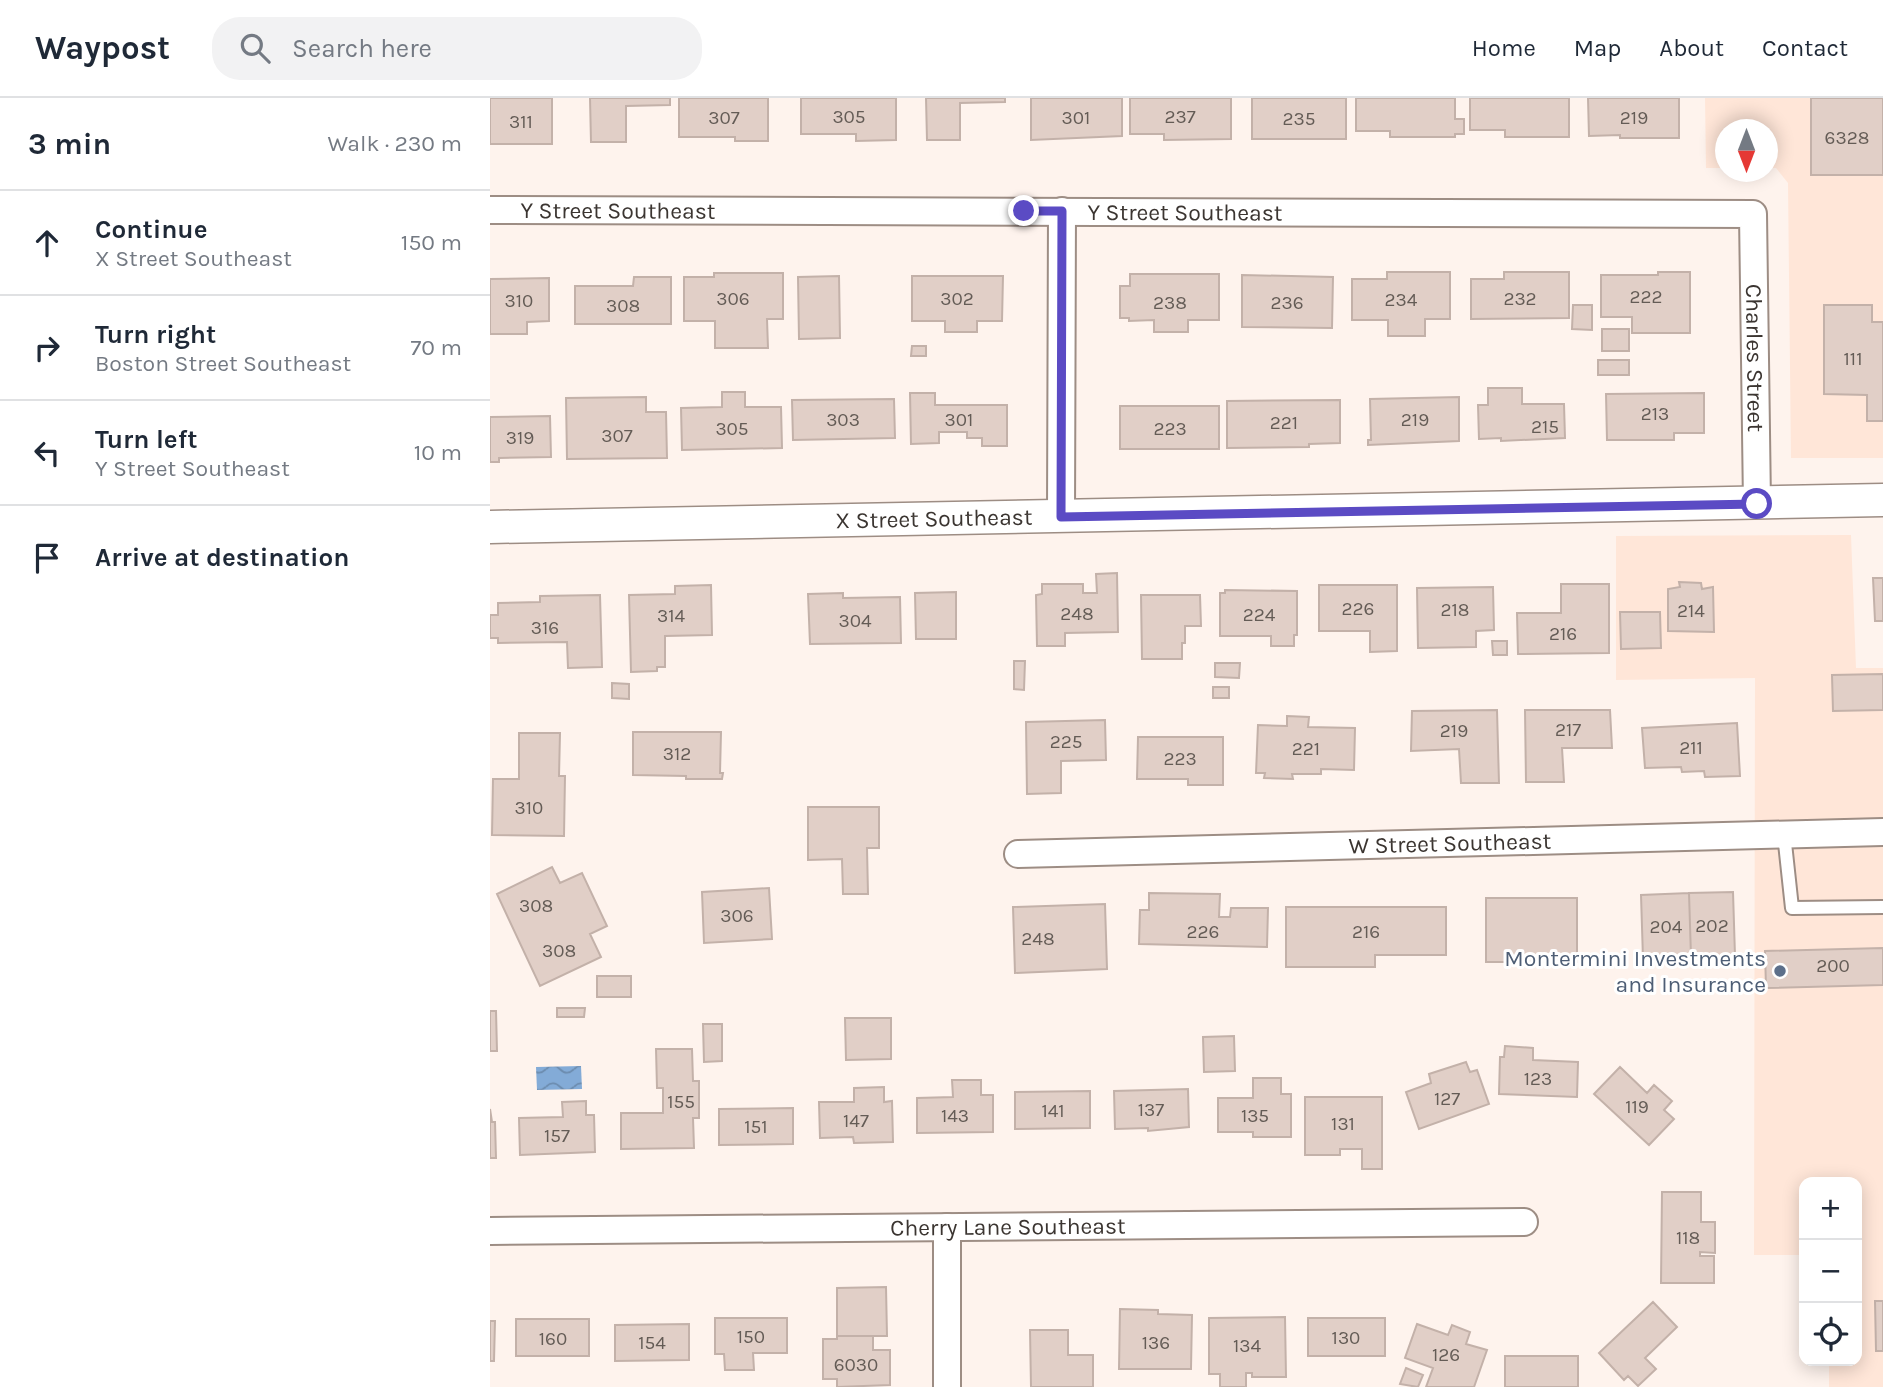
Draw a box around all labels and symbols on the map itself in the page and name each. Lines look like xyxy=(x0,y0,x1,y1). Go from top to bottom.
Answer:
house number: 305 xyxy=(832,106,866,128)
house number: 237 xyxy=(1164,106,1196,128)
house number: 307 xyxy=(708,107,740,129)
house number: 301 xyxy=(1062,107,1090,129)
house number: 219 xyxy=(1620,107,1648,129)
house number: 235 xyxy=(1283,108,1315,130)
house number: 311 xyxy=(509,111,533,133)
north arrow xyxy=(1715,119,1778,182)
house number: 6328 xyxy=(1825,127,1869,149)
route end xyxy=(1008,195,1039,226)
street label: Y Street Southeast xyxy=(520,197,716,225)
street label: Y Street Southeast xyxy=(1087,199,1283,227)
street label: Charles Street xyxy=(1740,284,1769,433)
house number: 222 xyxy=(1629,286,1663,308)
house number: 306 xyxy=(716,288,750,310)
house number: 302 xyxy=(940,288,974,310)
house number: 232 xyxy=(1503,288,1537,310)
house number: 234 xyxy=(1385,289,1418,311)
house number: 310 xyxy=(505,290,533,312)
house number: 238 xyxy=(1153,292,1187,314)
house number: 236 xyxy=(1270,292,1304,314)
house number: 308 xyxy=(606,295,640,317)
house number: 111 xyxy=(1844,348,1862,370)
house number: 213 xyxy=(1641,403,1669,425)
house number: 303 xyxy=(826,409,860,431)
house number: 301 xyxy=(945,409,973,431)
house number: 219 xyxy=(1401,409,1429,431)
house number: 221 xyxy=(1270,412,1298,434)
house number: 215 xyxy=(1531,416,1559,438)
house number: 305 xyxy=(715,418,749,440)
house number: 223 xyxy=(1153,418,1187,440)
house number: 307 xyxy=(601,425,633,447)
house number: 319 xyxy=(506,427,534,449)
route start xyxy=(1741,488,1772,519)
street label: X Street Southeast xyxy=(835,503,1033,534)
house number: 226 xyxy=(1342,598,1374,620)
house number: 218 xyxy=(1441,599,1469,621)
house number: 214 xyxy=(1677,600,1705,622)
house number: 248 xyxy=(1060,603,1094,625)
house number: 224 xyxy=(1243,604,1276,626)
house number: 314 xyxy=(657,605,685,627)
house number: 304 xyxy=(838,610,872,632)
house number: 316 xyxy=(531,617,559,639)
house number: 216 xyxy=(1549,623,1577,645)
house number: 217 xyxy=(1555,719,1581,741)
house number: 219 xyxy=(1440,720,1468,742)
house number: 225 xyxy=(1050,731,1082,753)
house number: 211 xyxy=(1679,737,1703,759)
house number: 221 xyxy=(1292,738,1320,760)
house number: 312 xyxy=(663,743,691,765)
house number: 223 xyxy=(1163,748,1197,770)
house number: 310 xyxy=(515,797,543,819)
street label: W Street Southeast xyxy=(1348,827,1552,860)
house number: 308 xyxy=(519,895,553,917)
house number: 306 xyxy=(720,905,754,927)
house number: 202 xyxy=(1695,915,1729,937)
house number: 204 xyxy=(1650,916,1683,938)
house number: 226 xyxy=(1187,921,1219,943)
house number: 216 xyxy=(1352,921,1380,943)
house number: 248 xyxy=(1021,928,1055,950)
house number: 308 xyxy=(542,940,576,962)
place label: Montermini Investments and Insurance xyxy=(1504,945,1766,998)
house number: 200 xyxy=(1816,955,1850,977)
marker: Montermini Investments and Insurance xyxy=(1772,963,1788,979)
house number: 123 xyxy=(1524,1068,1552,1090)
house number: 127 xyxy=(1434,1088,1460,1110)
house number: 155 xyxy=(667,1091,695,1113)
house number: 119 xyxy=(1625,1096,1649,1118)
house number: 137 xyxy=(1138,1099,1164,1121)
house number: 141 xyxy=(1041,1100,1065,1122)
house number: 143 xyxy=(941,1105,969,1127)
house number: 135 xyxy=(1241,1105,1269,1127)
house number: 147 xyxy=(843,1110,869,1132)
house number: 131 xyxy=(1331,1113,1355,1135)
house number: 151 xyxy=(744,1116,768,1138)
house number: 157 xyxy=(544,1125,570,1147)
street label: Cherry Lane Southeast xyxy=(890,1212,1126,1242)
house number: 118 xyxy=(1676,1227,1700,1249)
house number: 150 xyxy=(737,1326,765,1348)
house number: 130 xyxy=(1332,1327,1360,1349)
house number: 160 xyxy=(539,1328,567,1350)
house number: 154 xyxy=(638,1332,666,1354)
house number: 136 xyxy=(1142,1332,1170,1354)
house number: 134 xyxy=(1233,1335,1261,1357)
house number: 126 xyxy=(1432,1344,1460,1366)
house number: 6030 xyxy=(834,1354,878,1376)

